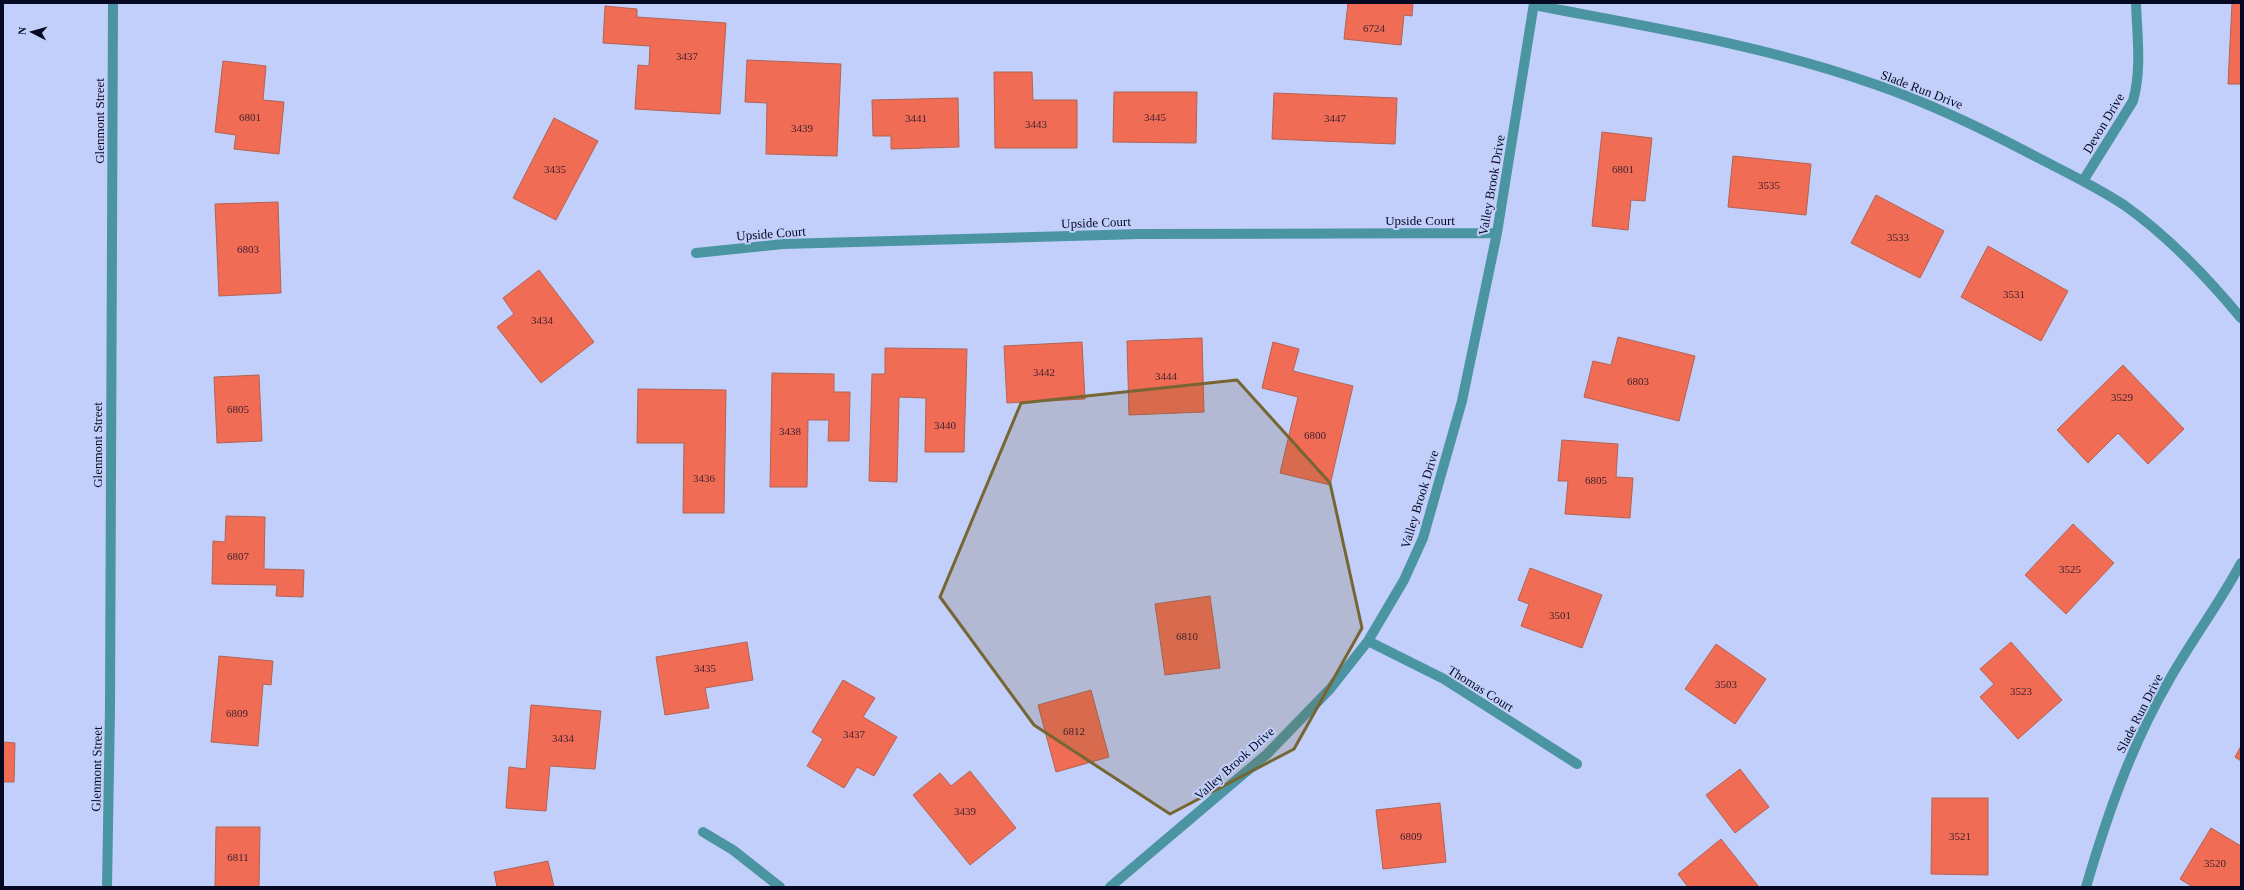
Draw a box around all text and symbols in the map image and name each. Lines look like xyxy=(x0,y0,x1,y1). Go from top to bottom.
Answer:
north arrow xyxy=(12,12,52,52)
house number: 6724 xyxy=(1363,22,1386,34)
text: N xyxy=(16,26,28,36)
house number: 3437 xyxy=(676,50,699,62)
street label: Slade Run Drive xyxy=(1879,67,1965,112)
street label: Glenmont Street xyxy=(92,78,107,164)
street label: Devon Drive xyxy=(2080,90,2127,156)
house number: 6801 xyxy=(239,111,261,123)
house number: 3445 xyxy=(1144,111,1167,123)
house number: 3441 xyxy=(905,112,927,124)
house number: 3447 xyxy=(1324,112,1347,124)
house number: 3443 xyxy=(1025,118,1048,130)
house number: 3439 xyxy=(791,122,814,134)
street label: Valley Brook Drive xyxy=(1475,133,1508,237)
house number: 3435 xyxy=(544,163,567,175)
house number: 6801 xyxy=(1612,163,1634,175)
house number: 3535 xyxy=(1758,179,1781,191)
street label: Upside Court xyxy=(1385,213,1455,228)
street label: Upside Court xyxy=(1061,214,1131,231)
street label: Upside Court xyxy=(736,224,807,243)
house number: 3533 xyxy=(1887,231,1910,243)
house number: 6803 xyxy=(237,243,260,255)
house number: 3531 xyxy=(2003,288,2025,300)
house number: 3434 xyxy=(531,314,554,326)
house number: 3442 xyxy=(1033,366,1055,378)
house number: 3444 xyxy=(1155,370,1178,382)
house number: 6803 xyxy=(1627,375,1650,387)
house number: 3529 xyxy=(2111,391,2134,403)
street label: Glenmont Street xyxy=(90,402,105,488)
house number: 6805 xyxy=(227,403,250,415)
house number: 3440 xyxy=(934,419,957,431)
house number: 3438 xyxy=(779,425,802,437)
house number: 6800 xyxy=(1304,429,1327,441)
street label: Valley Brook Drive xyxy=(1397,448,1442,550)
house number: 3436 xyxy=(693,472,716,484)
house number: 6805 xyxy=(1585,474,1608,486)
house number: 6807 xyxy=(227,550,250,562)
house number: 3525 xyxy=(2059,563,2082,575)
house number: 3501 xyxy=(1549,609,1571,621)
house number: 6810 xyxy=(1176,630,1199,642)
house number: 3435 xyxy=(694,662,717,674)
street label: Thomas Court xyxy=(1445,662,1517,715)
street label: Slade Run Drive xyxy=(2113,671,2166,755)
house number: 3503 xyxy=(1715,678,1738,690)
house number: 3523 xyxy=(2010,685,2033,697)
house number: 6809 xyxy=(226,707,249,719)
street label: Valley Brook Drive xyxy=(1191,724,1277,803)
house number: 6812 xyxy=(1063,725,1085,737)
street label: Glenmont Street xyxy=(88,726,105,812)
house number: 3437 xyxy=(843,728,866,740)
house number: 3434 xyxy=(552,732,575,744)
house number: 3439 xyxy=(954,805,977,817)
house number: 6809 xyxy=(1400,830,1423,842)
house number: 3521 xyxy=(1949,830,1971,842)
house number: 6811 xyxy=(227,851,249,863)
house number: 3520 xyxy=(2204,857,2227,869)

